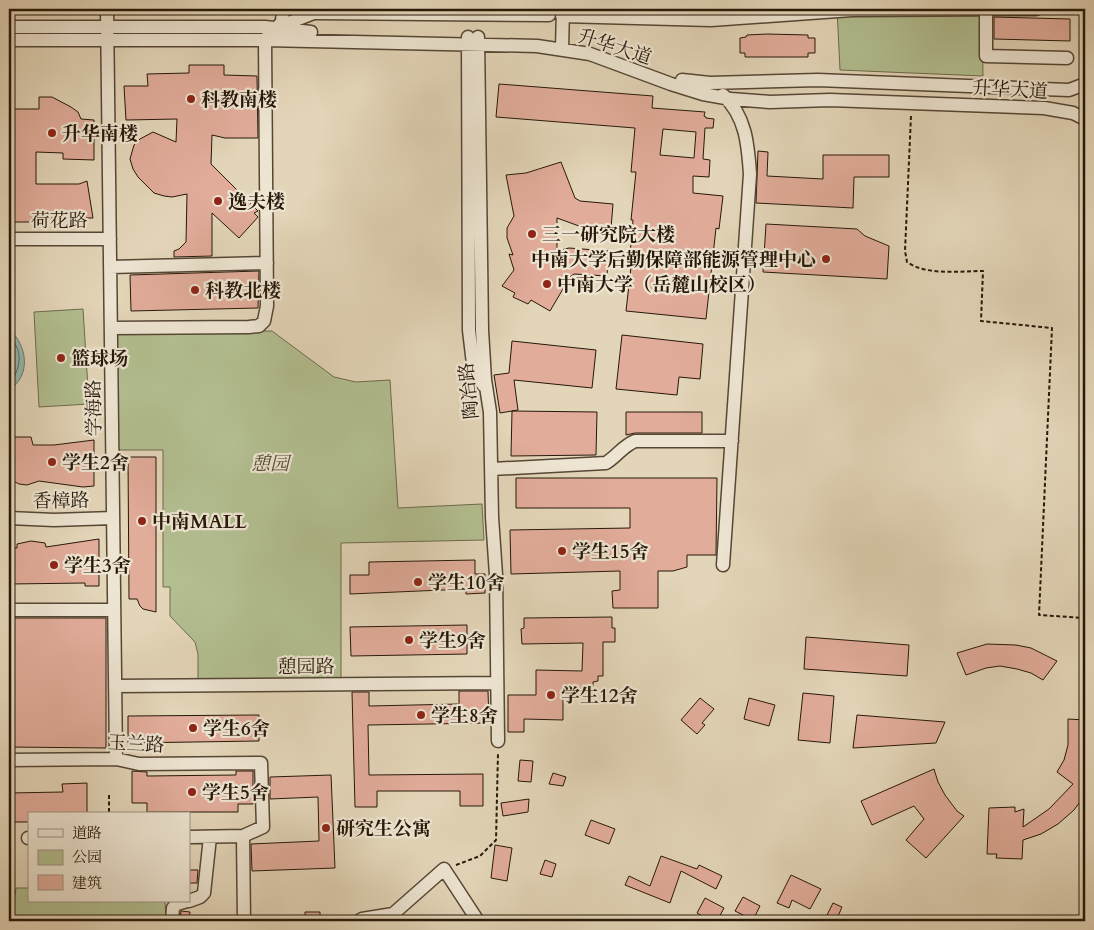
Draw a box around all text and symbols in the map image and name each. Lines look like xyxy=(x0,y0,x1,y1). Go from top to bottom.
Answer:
street label: 升华大道 xyxy=(575,23,655,71)
street label: 升华大道 xyxy=(971,75,1049,105)
place label: 科教南楼 xyxy=(201,87,277,113)
marker: 科教南楼 xyxy=(185,93,197,105)
place label: 升华南楼 xyxy=(62,121,138,147)
marker: 升华南楼 xyxy=(46,127,58,139)
place label: 逸夫楼 xyxy=(228,189,285,215)
marker: 逸夫楼 xyxy=(212,195,224,207)
street label: 荷花路 xyxy=(30,208,88,234)
place label: 三一研究院大楼 xyxy=(542,222,675,248)
marker: 三一研究院大楼 xyxy=(526,228,538,240)
place label: 中南大学后勤保障部能源管理中心 xyxy=(531,247,816,273)
marker: 中南大学后勤保障部能源管理中心 xyxy=(820,253,832,265)
place label: 中南大学（岳麓山校区） xyxy=(557,272,766,298)
place label: 科教北楼 xyxy=(205,278,281,304)
marker: 中南大学（岳麓山校区） xyxy=(541,278,553,290)
marker: 科教北楼 xyxy=(189,284,201,296)
place label: 篮球场 xyxy=(71,346,128,372)
marker: 篮球场 xyxy=(55,352,67,364)
street label: 陶冶路 xyxy=(453,361,485,421)
street label: 学海路 xyxy=(81,379,107,437)
place label: 学生2舍 xyxy=(62,450,129,476)
park label: 憩园 xyxy=(251,451,292,477)
marker: 学生2舍 xyxy=(46,456,58,468)
street label: 香樟路 xyxy=(32,488,90,514)
place label: 中南MALL xyxy=(152,509,247,535)
marker: 中南MALL xyxy=(136,515,148,527)
place label: 学生15舍 xyxy=(572,539,648,565)
marker: 学生15舍 xyxy=(556,545,568,557)
place label: 学生3舍 xyxy=(64,553,131,579)
marker: 学生3舍 xyxy=(48,559,60,571)
place label: 学生10舍 xyxy=(428,570,504,596)
marker: 学生10舍 xyxy=(412,576,424,588)
place label: 学生9舍 xyxy=(419,628,486,654)
marker: 学生9舍 xyxy=(403,634,415,646)
street label: 憩园路 xyxy=(277,654,335,680)
place label: 学生12舍 xyxy=(561,683,637,709)
marker: 学生12舍 xyxy=(545,689,557,701)
place label: 学生8舍 xyxy=(431,703,498,729)
marker: 学生8舍 xyxy=(415,709,427,721)
place label: 学生6舍 xyxy=(203,716,270,742)
marker: 学生6舍 xyxy=(187,722,199,734)
street label: 玉兰路 xyxy=(107,730,165,758)
place label: 学生5舍 xyxy=(202,780,269,806)
marker: 学生5舍 xyxy=(186,786,198,798)
legend xyxy=(28,812,190,902)
place label: 研究生公寓 xyxy=(336,816,431,842)
marker: 研究生公寓 xyxy=(320,822,332,834)
text: 道路 xyxy=(72,823,102,843)
text: 公园 xyxy=(72,847,102,867)
text: 建筑 xyxy=(72,873,102,893)

